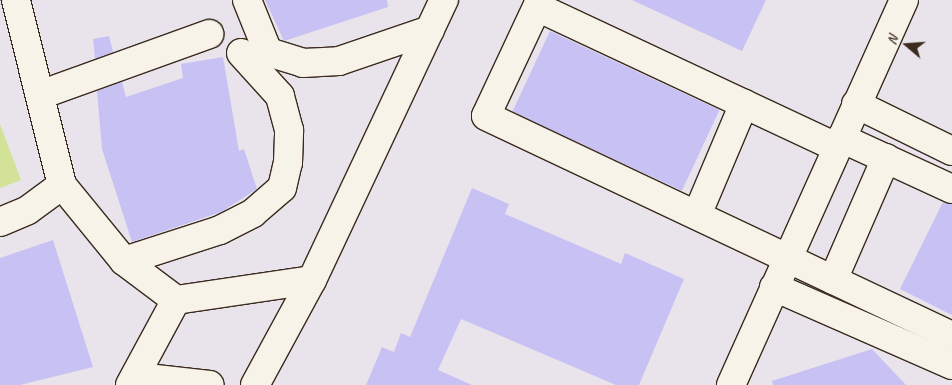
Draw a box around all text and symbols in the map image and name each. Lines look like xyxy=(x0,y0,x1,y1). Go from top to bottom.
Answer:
north arrow xyxy=(882,20,932,70)
text: N xyxy=(883,33,902,47)

